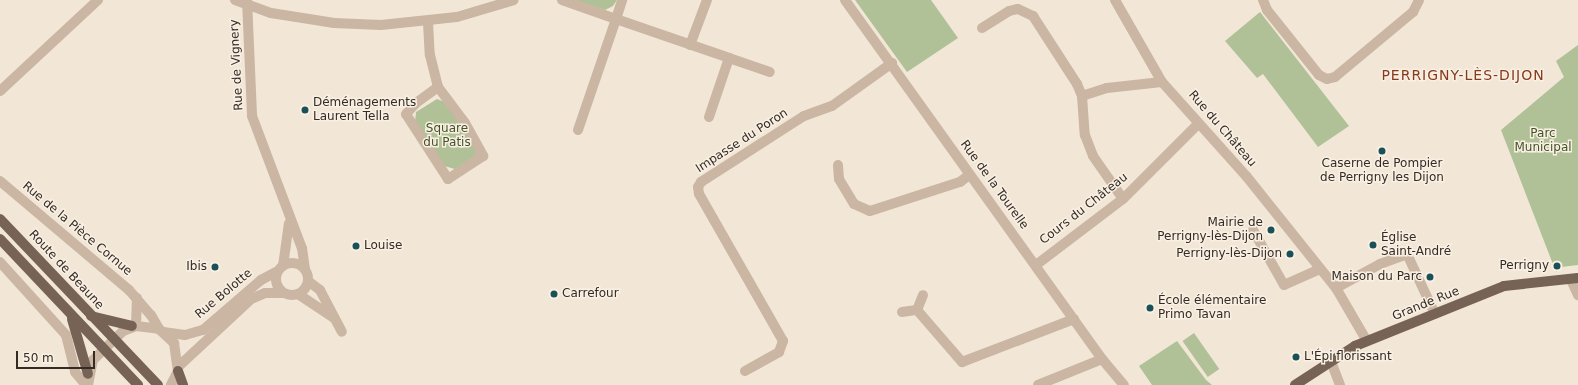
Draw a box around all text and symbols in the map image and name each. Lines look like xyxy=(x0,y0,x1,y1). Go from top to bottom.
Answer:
street label: Rue de Vignery xyxy=(227,19,247,111)
district label: PERRIGNY-LÈS-DIJON xyxy=(1381,67,1545,83)
street label: Rue du Château xyxy=(1185,88,1259,170)
place label: Déménagements Laurent Tella xyxy=(313,96,416,124)
marker: Déménagements Laurent Tella xyxy=(300,105,310,115)
street label: Impasse du Poron xyxy=(693,106,791,176)
park label: Square du Patis xyxy=(423,122,471,150)
park label: Parc Municipal xyxy=(1514,127,1572,155)
street label: Rue de la Tourelle xyxy=(957,138,1031,232)
marker: Caserne de Pompier de Perrigny les Dijon xyxy=(1377,146,1387,156)
place label: Caserne de Pompier de Perrigny les Dijon xyxy=(1320,157,1444,185)
street label: Cours du Château xyxy=(1037,170,1131,248)
street label: Rue de la Pièce Cornue xyxy=(19,179,135,279)
place label: Mairie de Perrigny-lès-Dijon xyxy=(1157,216,1263,244)
marker: Mairie de Perrigny-lès-Dijon xyxy=(1266,225,1276,235)
street label: Route de Beaune xyxy=(26,227,106,313)
place label: Église Saint-André xyxy=(1381,231,1451,259)
place label: Louise xyxy=(364,239,402,253)
marker: Église Saint-André xyxy=(1368,240,1378,250)
marker: Louise xyxy=(351,241,361,251)
place label: Perrigny-lès-Dijon xyxy=(1176,247,1282,261)
marker: Perrigny-lès-Dijon xyxy=(1285,249,1295,259)
place label: Perrigny xyxy=(1499,259,1549,273)
place label: Ibis xyxy=(186,260,207,274)
marker: Perrigny xyxy=(1552,261,1562,271)
marker: Ibis xyxy=(210,262,220,272)
street label: Rue Bolotte xyxy=(193,266,255,322)
place label: Maison du Parc xyxy=(1332,270,1422,284)
marker: Maison du Parc xyxy=(1425,272,1435,282)
street label: Grande Rue xyxy=(1390,284,1462,324)
place label: Carrefour xyxy=(562,287,619,301)
marker: Carrefour xyxy=(549,289,559,299)
place label: École élémentaire Primo Tavan xyxy=(1158,294,1266,322)
marker: École élémentaire Primo Tavan xyxy=(1145,303,1155,313)
scale bar xyxy=(18,343,97,369)
place label: L'Épi florissant xyxy=(1304,350,1392,364)
text: 50 m xyxy=(23,351,54,365)
marker: L'Épi florissant xyxy=(1291,352,1301,362)

